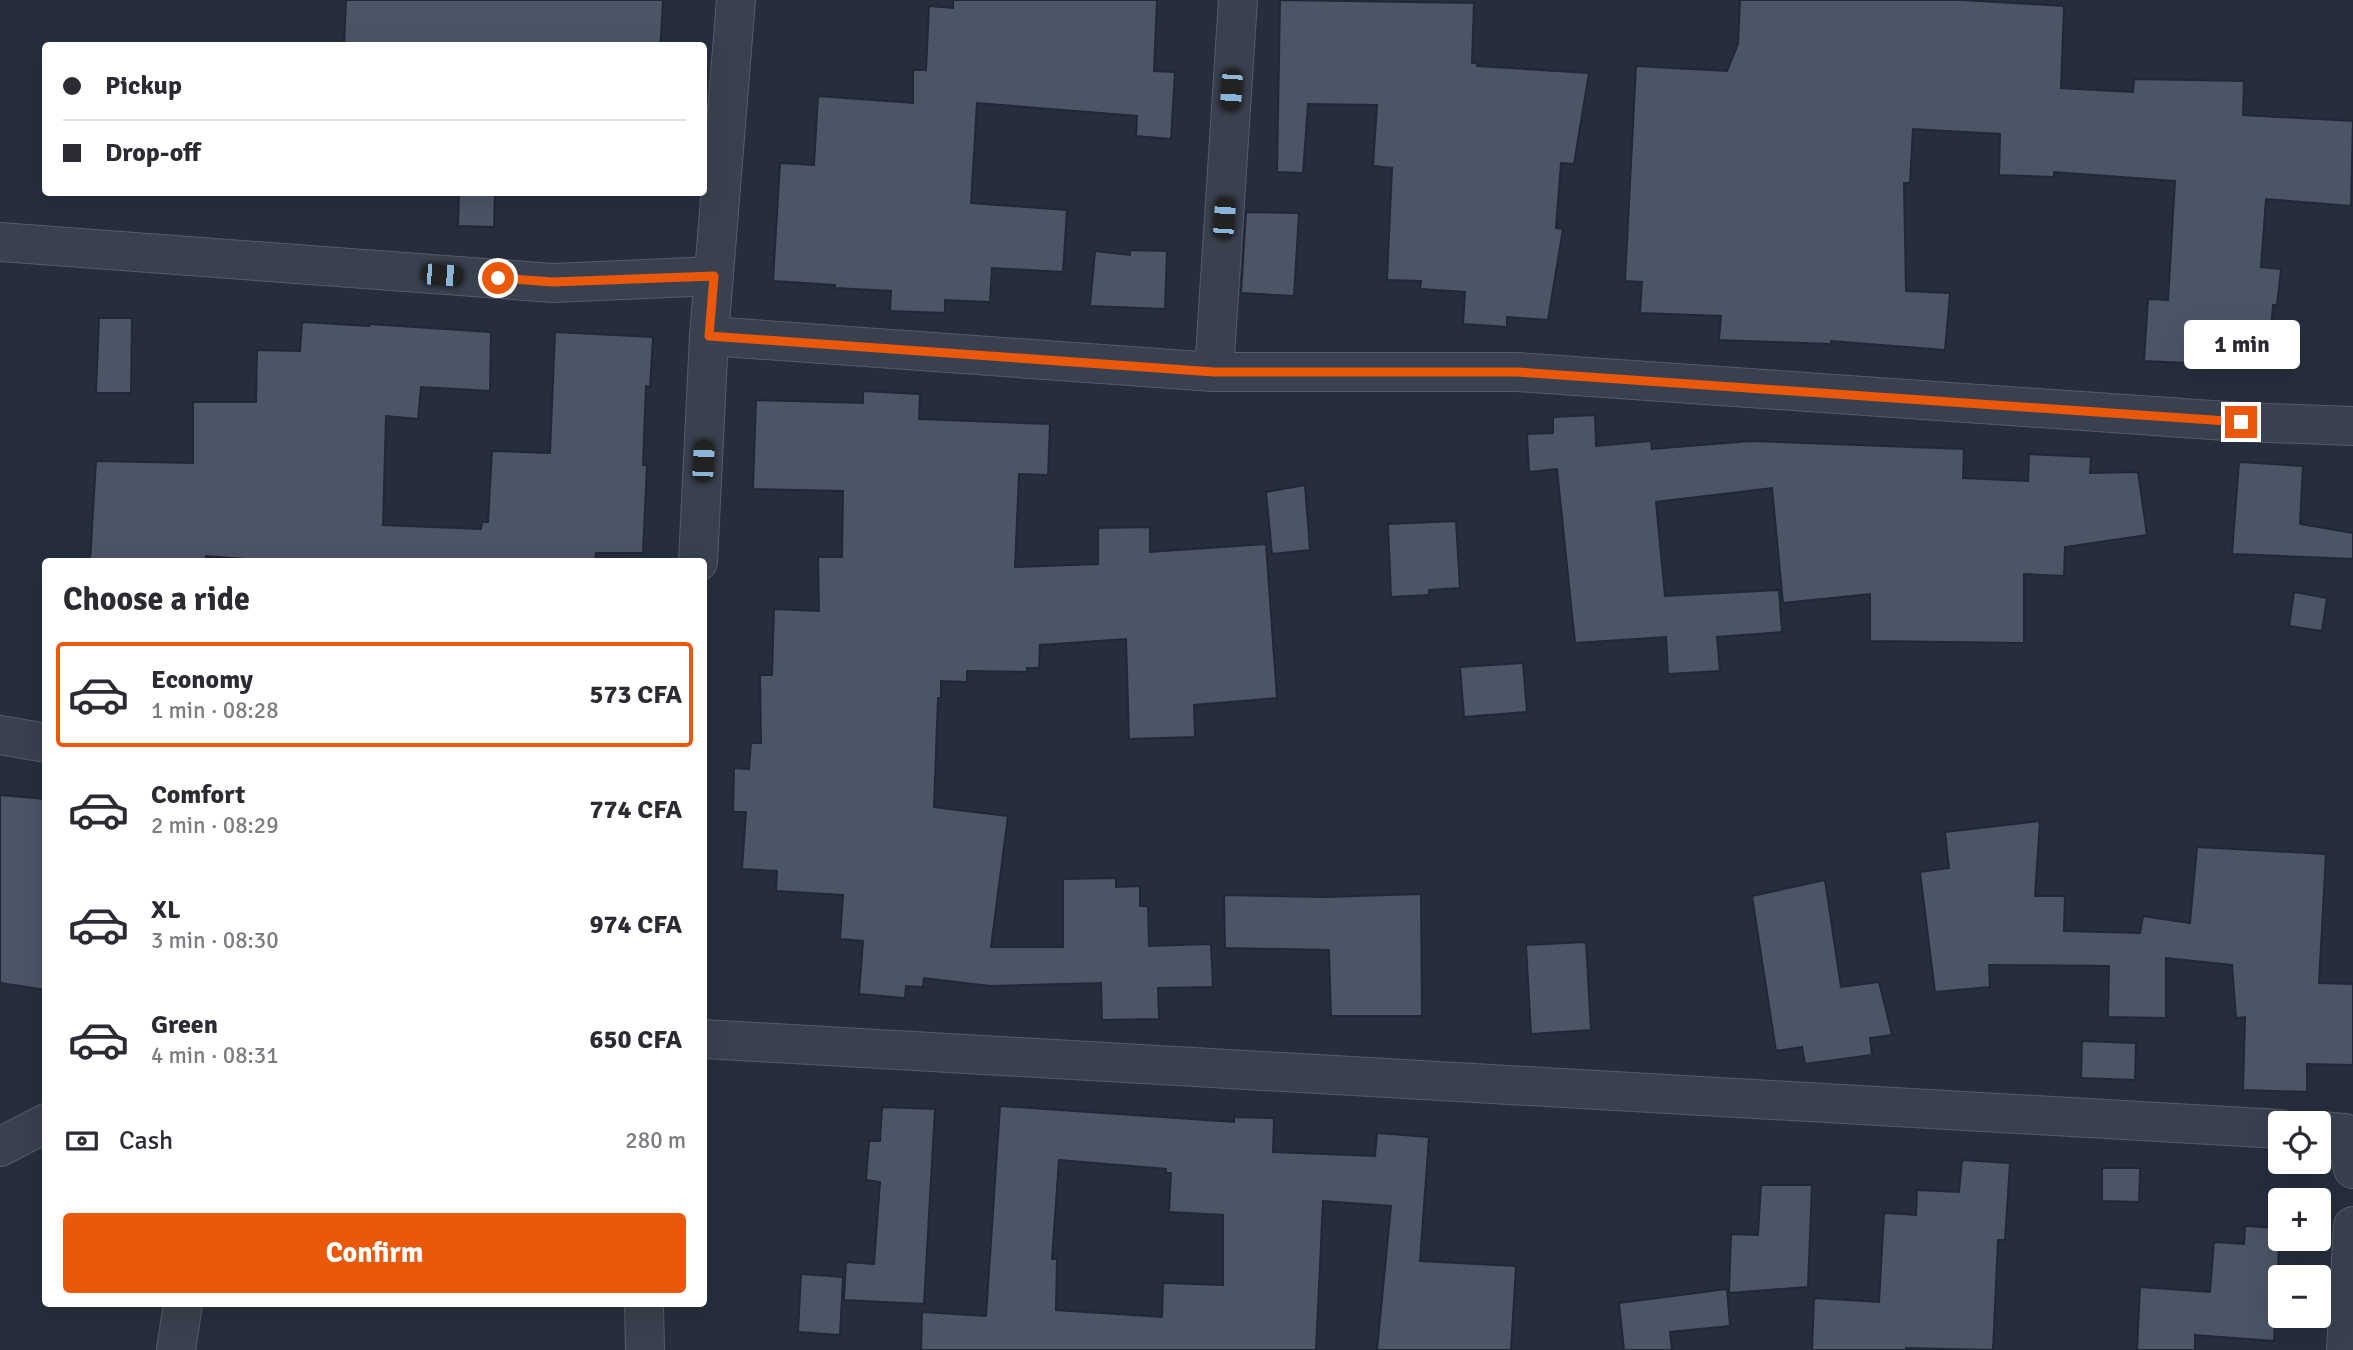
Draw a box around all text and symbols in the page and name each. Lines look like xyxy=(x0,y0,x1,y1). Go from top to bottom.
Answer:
car xyxy=(1220,68,1243,112)
text: Pickup xyxy=(105,70,182,102)
text: Drop-off xyxy=(105,137,201,169)
car xyxy=(1213,196,1236,240)
route start xyxy=(482,262,514,294)
car xyxy=(421,263,464,287)
callout: 1 min xyxy=(2183,320,2299,370)
text: 1 min xyxy=(2214,330,2270,359)
route end xyxy=(2225,406,2257,438)
car xyxy=(692,439,715,483)
text: Choose a ride xyxy=(63,580,250,619)
icon: car xyxy=(67,663,130,726)
text: Economy xyxy=(151,664,253,696)
text: 573 CFA xyxy=(590,679,682,711)
text: 1 min · 08:28 xyxy=(151,696,279,725)
icon: car xyxy=(67,778,130,841)
text: Comfort xyxy=(151,779,245,811)
text: 774 CFA xyxy=(590,794,682,826)
text: 2 min · 08:29 xyxy=(151,811,279,840)
icon: car xyxy=(67,893,130,956)
text: XL xyxy=(151,894,181,926)
text: 974 CFA xyxy=(590,909,682,941)
text: 3 min · 08:30 xyxy=(151,926,279,955)
icon: car xyxy=(67,1008,130,1071)
text: Green xyxy=(151,1009,218,1041)
text: 650 CFA xyxy=(590,1024,682,1056)
text: 4 min · 08:31 xyxy=(151,1041,279,1070)
map controls xyxy=(2268,1111,2331,1328)
button: locate xyxy=(2268,1111,2331,1174)
icon: cash xyxy=(63,1122,101,1160)
text: Cash xyxy=(119,1125,173,1157)
text: 280 m xyxy=(625,1126,686,1155)
button: + xyxy=(2268,1188,2331,1251)
button: Confirm xyxy=(63,1213,686,1293)
button: − xyxy=(2268,1265,2331,1328)

